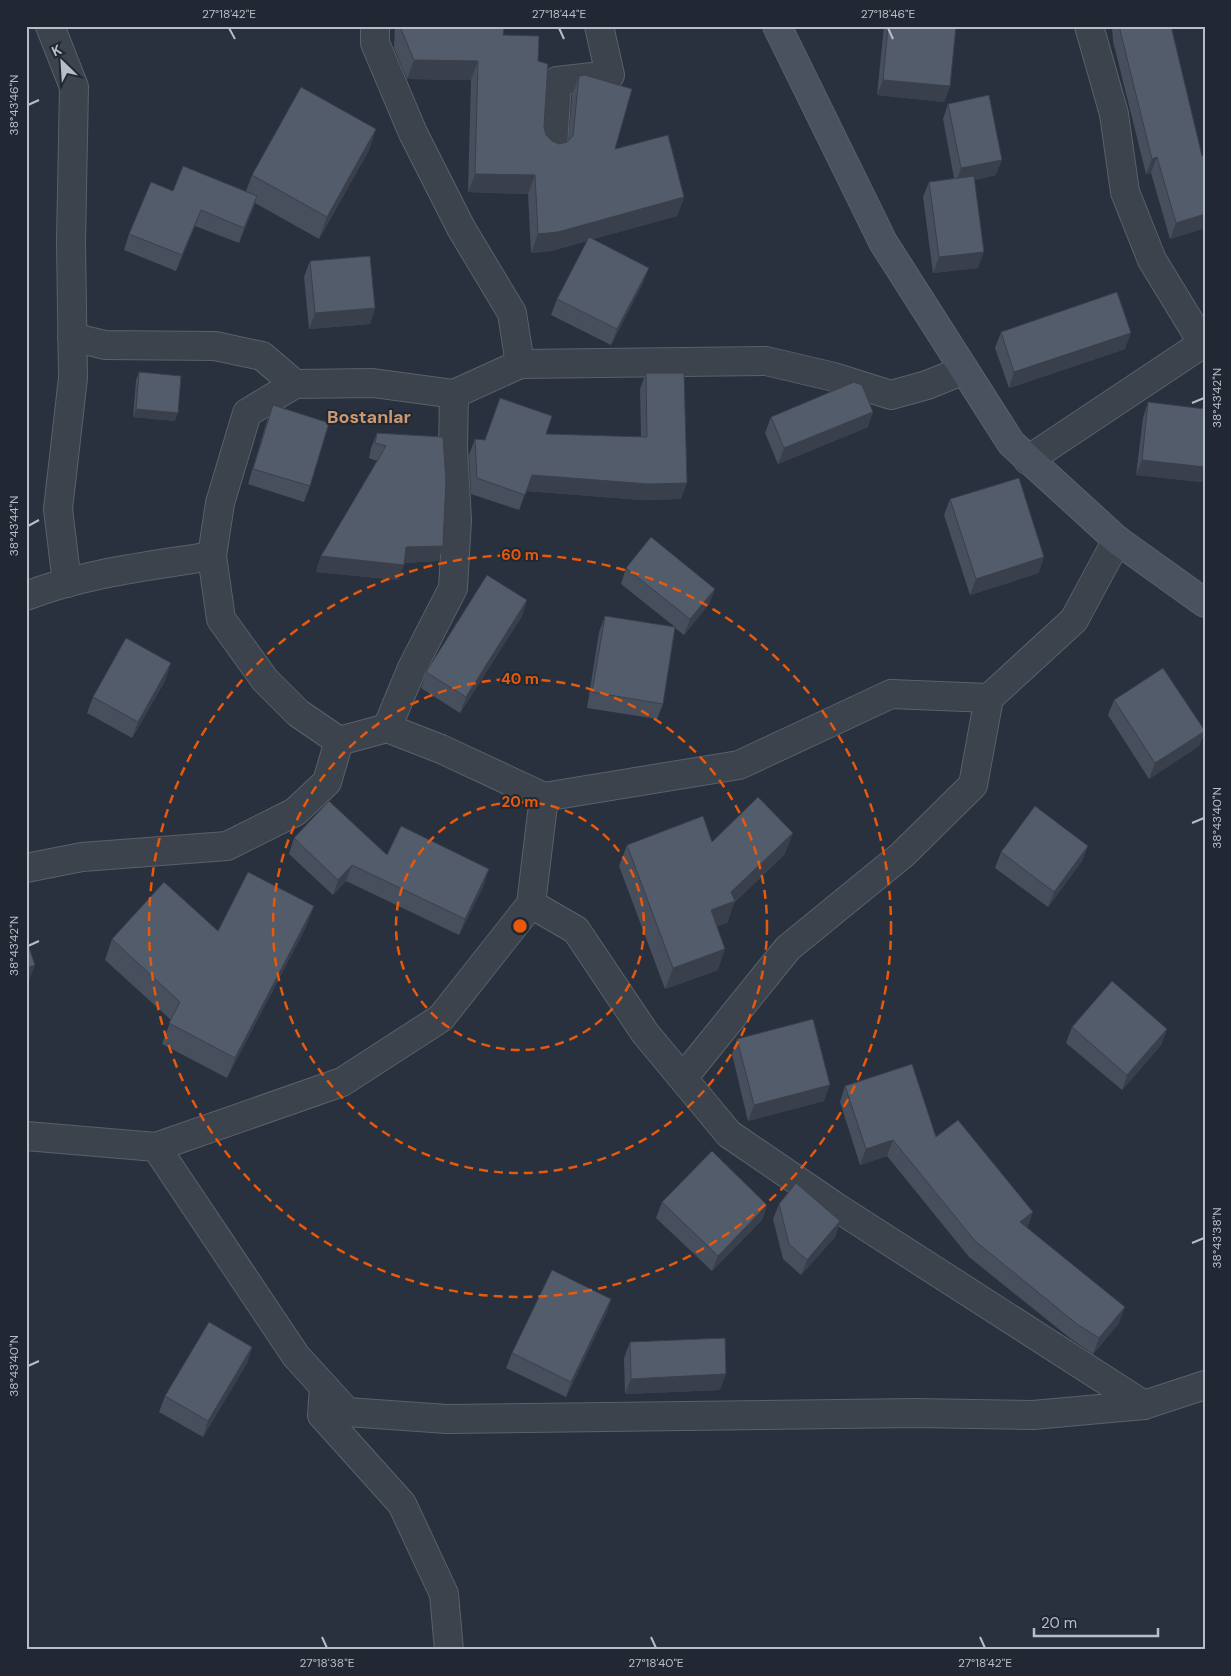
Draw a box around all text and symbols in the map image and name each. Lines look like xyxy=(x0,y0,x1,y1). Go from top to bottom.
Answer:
text: 27°18'42"E xyxy=(202,6,256,22)
text: 27°18'44"E xyxy=(532,6,586,22)
text: 27°18'46"E xyxy=(861,6,916,22)
north arrow xyxy=(38,38,88,88)
text: K xyxy=(49,40,64,60)
text: 38°43'46"N xyxy=(6,75,22,135)
text: 38°43'42"N xyxy=(1209,368,1225,428)
district label: Bostanlar xyxy=(327,405,411,429)
text: 38°43'44"N xyxy=(6,496,22,556)
text: 60 m xyxy=(501,545,539,565)
text: 40 m xyxy=(501,669,539,689)
text: 38°43'40"N xyxy=(1209,787,1225,849)
text: 20 m xyxy=(502,792,538,812)
text: 38°43'42"N xyxy=(6,916,22,976)
centre of rings xyxy=(511,917,529,935)
text: 38°43'38"N xyxy=(1209,1208,1225,1268)
text: 38°43'40"N xyxy=(6,1335,22,1397)
scale bar xyxy=(1034,1606,1157,1638)
text: 20 m xyxy=(1041,1613,1077,1633)
text: 27°18'38"E xyxy=(300,1655,355,1671)
text: 27°18'40"E xyxy=(628,1655,684,1671)
text: 27°18'42"E xyxy=(958,1655,1012,1671)

